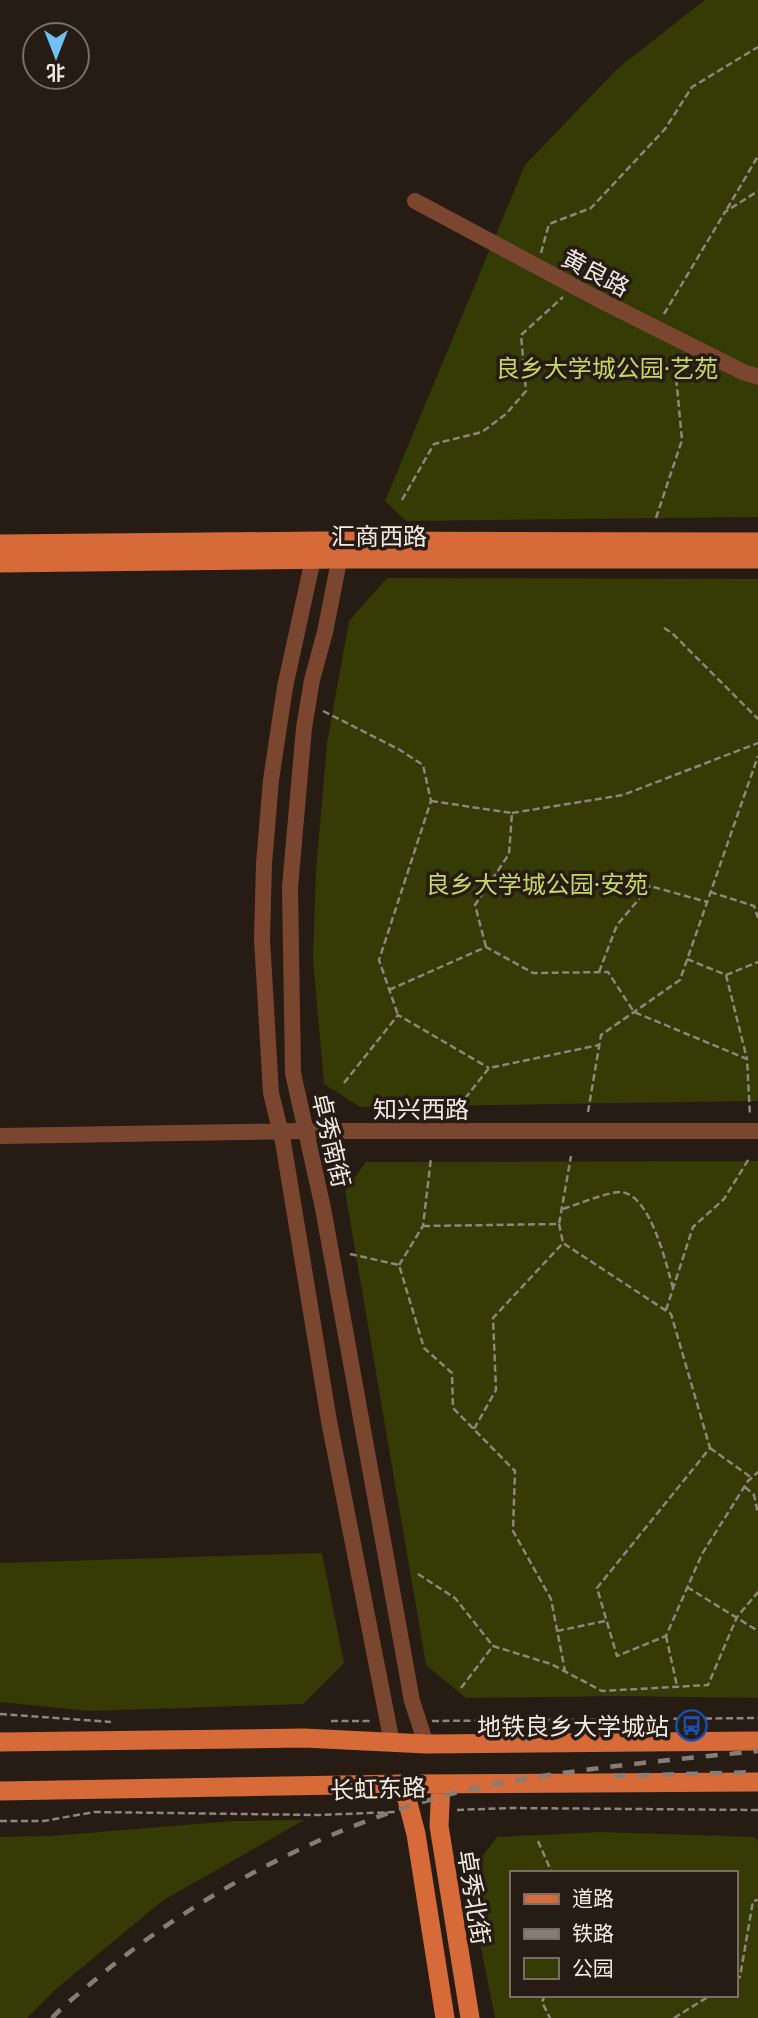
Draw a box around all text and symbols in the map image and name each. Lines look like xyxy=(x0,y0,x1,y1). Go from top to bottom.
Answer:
north arrow xyxy=(21,21,91,91)
text: 北 xyxy=(46,60,66,86)
street label: 黄良路 xyxy=(556,241,636,303)
park label: 良乡大学城公园·艺苑 xyxy=(496,351,718,384)
street label: 汇商西路 xyxy=(331,519,427,552)
park label: 良乡大学城公园·安苑 xyxy=(426,867,648,900)
street label: 卓秀南街 xyxy=(305,1090,359,1190)
street label: 知兴西路 xyxy=(373,1092,469,1125)
bus stop icon: 地铁良乡大学城站 xyxy=(675,1708,709,1742)
place label: 地铁良乡大学城站 xyxy=(477,1709,669,1742)
street label: 长虹东路 xyxy=(329,1770,427,1806)
street label: 卓秀北街 xyxy=(451,1847,499,1947)
legend xyxy=(510,1871,737,1997)
text: 道路 xyxy=(572,1884,614,1912)
text: 铁路 xyxy=(572,1919,614,1947)
text: 公园 xyxy=(572,1954,614,1982)

